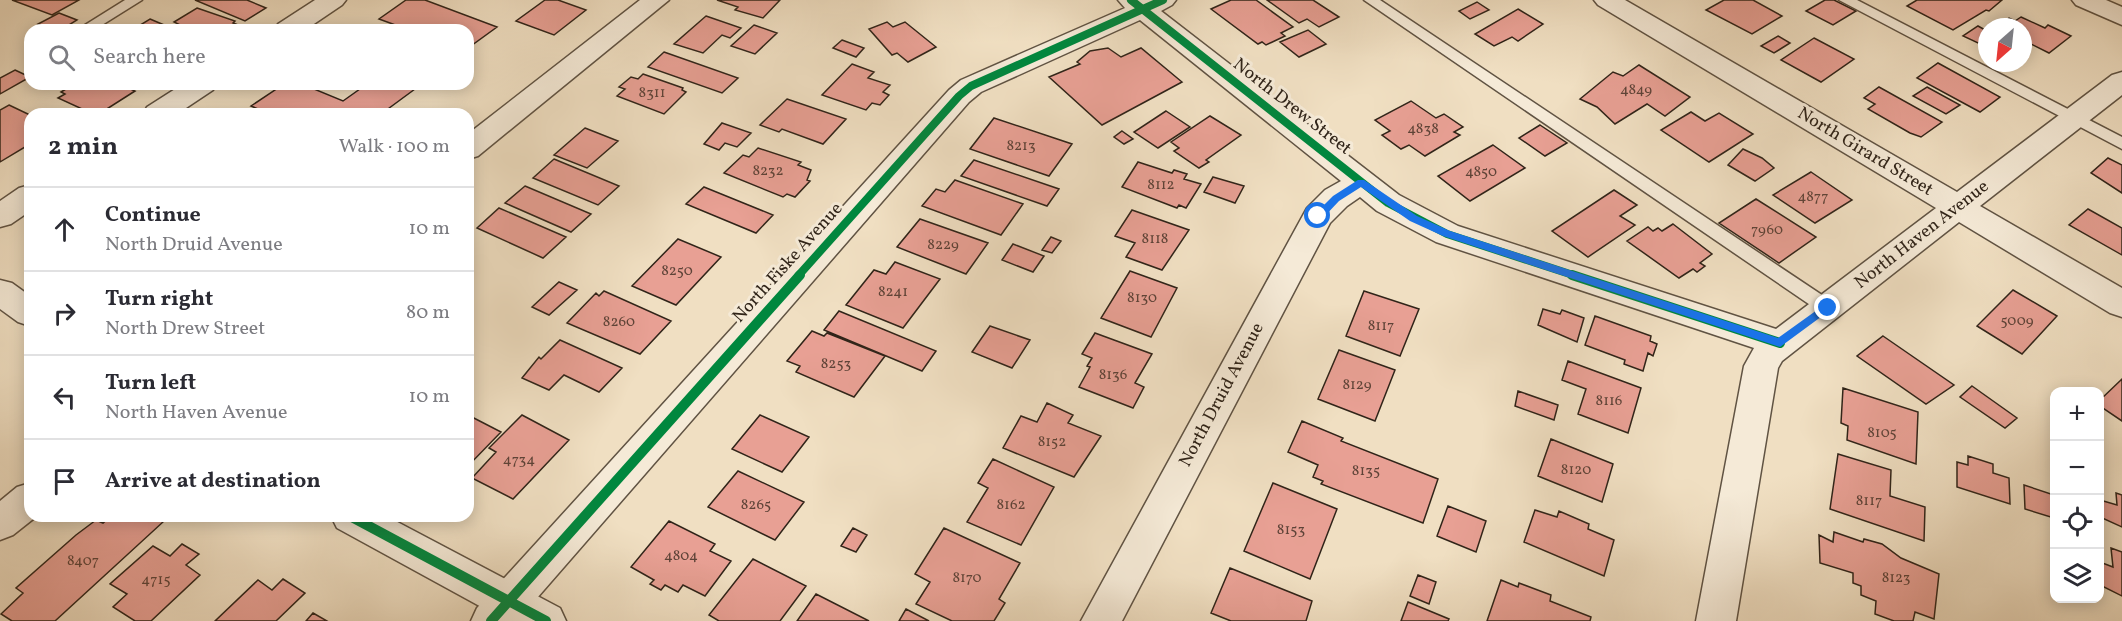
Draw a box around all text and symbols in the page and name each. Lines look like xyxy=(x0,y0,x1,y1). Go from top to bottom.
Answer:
north arrow xyxy=(1978,18,2032,72)
search box xyxy=(24,24,474,90)
icon: search xyxy=(45,41,78,74)
text: Search here xyxy=(93,42,206,73)
street label: North Drew Street xyxy=(1227,53,1357,161)
house number: 4849 xyxy=(1620,80,1652,101)
house number: 8311 xyxy=(639,83,665,104)
street label: North Girard Street xyxy=(1792,101,1938,203)
house number: 4838 xyxy=(1407,119,1439,140)
text: 2 min xyxy=(48,129,118,165)
text: Walk · 100 m xyxy=(339,133,450,161)
house number: 8213 xyxy=(1006,136,1036,157)
house number: 8232 xyxy=(753,161,783,182)
house number: 4850 xyxy=(1465,162,1497,183)
house number: 8112 xyxy=(1147,175,1175,196)
street label: North Haven Avenue xyxy=(1850,175,1994,295)
house number: 4877 xyxy=(1798,187,1828,208)
street label: North Fiske Avenue xyxy=(727,197,849,329)
text: Continue xyxy=(105,200,201,231)
route start xyxy=(1304,202,1330,228)
icon: ahead xyxy=(48,213,81,246)
text: 10 m xyxy=(409,215,450,243)
house number: 7960 xyxy=(1751,220,1783,241)
house number: 8118 xyxy=(1142,229,1168,250)
text: North Druid Avenue xyxy=(105,231,283,259)
house number: 8229 xyxy=(927,235,959,256)
house number: 8250 xyxy=(661,261,693,282)
house number: 8241 xyxy=(878,282,908,303)
text: Turn right xyxy=(105,284,213,315)
house number: 8130 xyxy=(1127,288,1157,309)
route end xyxy=(1814,294,1840,320)
icon: right xyxy=(48,297,81,330)
text: 80 m xyxy=(406,299,450,327)
house number: 5009 xyxy=(2000,311,2034,332)
house number: 8260 xyxy=(603,312,635,333)
text: North Drew Street xyxy=(105,315,265,343)
house number: 8117 xyxy=(1368,316,1394,337)
street label: North Druid Avenue xyxy=(1173,318,1271,472)
house number: 8253 xyxy=(821,354,851,375)
house number: 8136 xyxy=(1099,365,1127,386)
text: Turn left xyxy=(105,368,196,399)
house number: 8129 xyxy=(1342,375,1372,396)
icon: left xyxy=(48,381,81,414)
text: 10 m xyxy=(409,383,450,411)
map controls xyxy=(2050,387,2104,603)
button: + xyxy=(2050,387,2104,441)
house number: 8116 xyxy=(1596,391,1622,412)
text: North Haven Avenue xyxy=(105,399,287,427)
house number: 8105 xyxy=(1867,423,1897,444)
house number: 8152 xyxy=(1038,432,1066,453)
button: − xyxy=(2050,441,2104,495)
house number: 4734 xyxy=(503,450,535,471)
house number: 8120 xyxy=(1561,460,1591,481)
house number: 8135 xyxy=(1352,461,1380,482)
icon: arrive xyxy=(48,465,81,498)
text: Arrive at destination xyxy=(105,466,321,497)
house number: 8117 xyxy=(1856,491,1882,512)
house number: 8265 xyxy=(741,495,771,516)
house number: 8162 xyxy=(996,495,1026,516)
button: locate xyxy=(2050,495,2104,549)
house number: 8153 xyxy=(1277,520,1305,541)
house number: 4804 xyxy=(664,546,698,567)
button: layers xyxy=(2050,549,2104,603)
house number: 8407 xyxy=(67,551,99,572)
house number: 8170 xyxy=(952,568,982,589)
house number: 8123 xyxy=(1882,568,1910,589)
house number: 4715 xyxy=(141,570,171,591)

